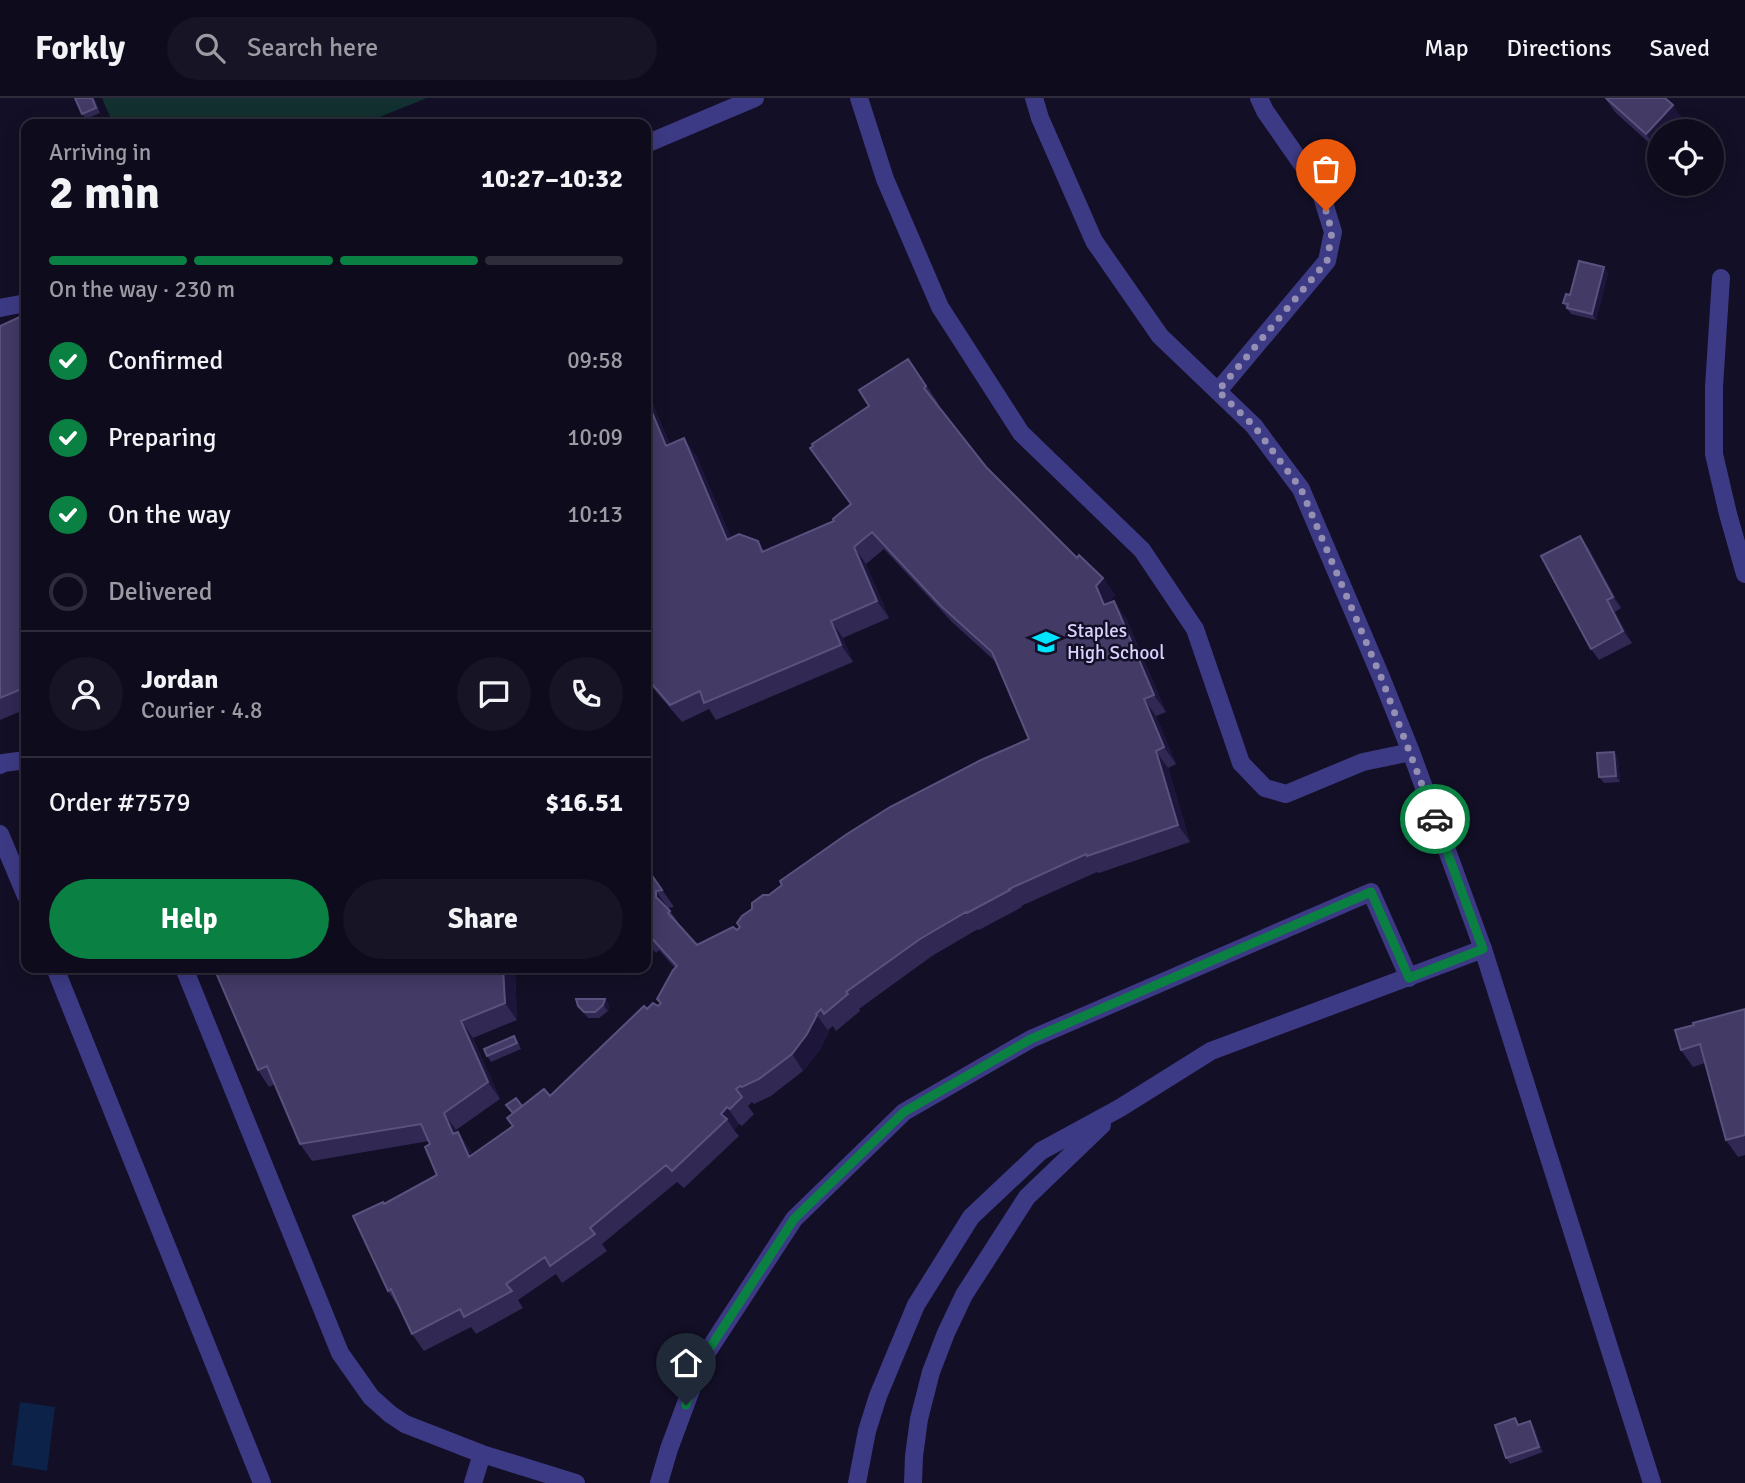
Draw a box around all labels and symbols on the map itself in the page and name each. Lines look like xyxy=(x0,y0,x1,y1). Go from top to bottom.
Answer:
pin xyxy=(1296,139,1356,211)
place label: Staples High School xyxy=(1067,619,1165,665)
school or university icon: Staples High School xyxy=(1031,627,1061,657)
courier xyxy=(1400,784,1470,854)
pin xyxy=(656,1333,716,1405)

